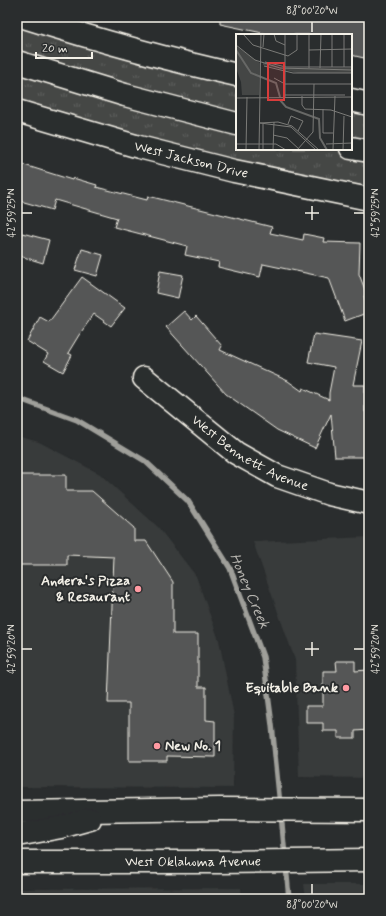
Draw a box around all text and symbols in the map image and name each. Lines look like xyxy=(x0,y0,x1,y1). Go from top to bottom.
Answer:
text: 88°00'20"W xyxy=(286,4,338,18)
scale bar xyxy=(36,34,92,60)
inset map xyxy=(236,34,352,150)
text: 20 m xyxy=(42,41,68,57)
street label: West Jackson Drive xyxy=(132,137,250,183)
text: 42°59'25"N xyxy=(5,188,19,238)
text: 42°59'25"N xyxy=(369,188,383,238)
street label: West Bennett Avenue xyxy=(187,411,311,495)
water label: Honey Creek xyxy=(224,550,274,632)
place label: Andera's Pizza & Resaurant xyxy=(41,572,131,606)
marker: Andera's Pizza & Resaurant xyxy=(133,584,143,594)
text: 42°59'20"N xyxy=(5,624,19,674)
text: 42°59'20"N xyxy=(369,624,383,674)
place label: Equitable Bank xyxy=(246,679,338,697)
marker: Equitable Bank xyxy=(341,683,351,693)
place label: New No. 1 xyxy=(165,737,221,755)
marker: New No. 1 xyxy=(152,741,162,751)
street label: West Oklahoma Avenue xyxy=(125,852,261,871)
text: 88°00'20"W xyxy=(286,898,338,912)

